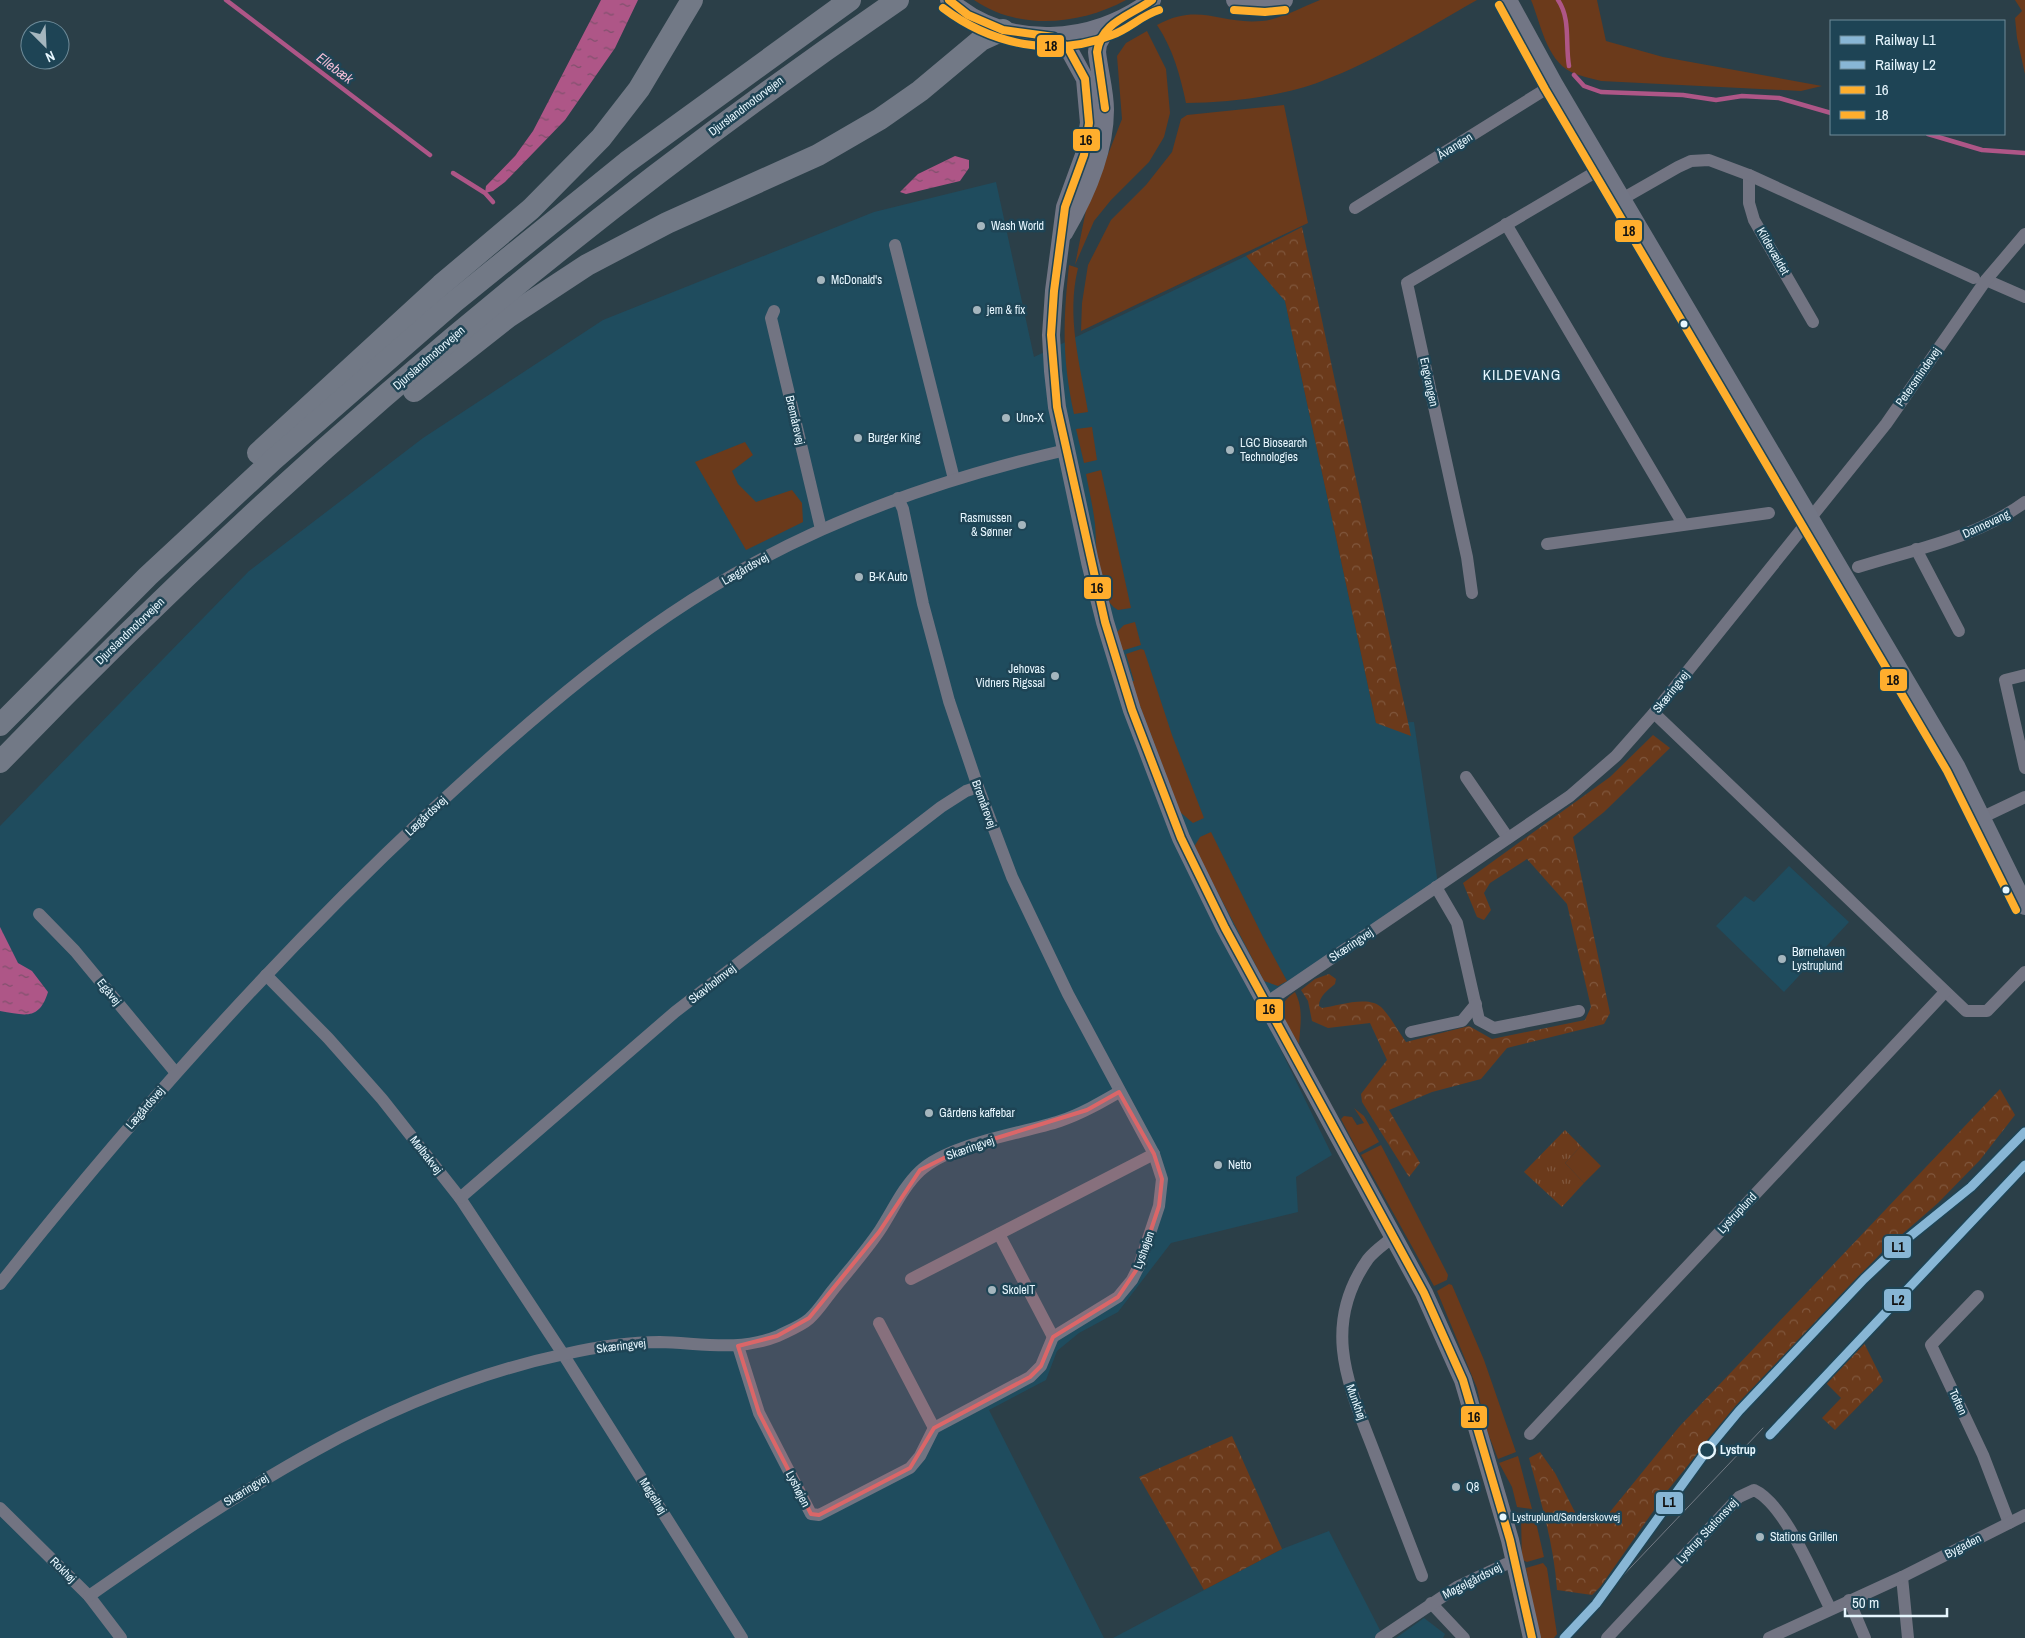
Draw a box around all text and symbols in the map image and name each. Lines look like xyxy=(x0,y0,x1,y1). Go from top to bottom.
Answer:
north arrow xyxy=(20,20,70,70)
legend xyxy=(1830,20,2005,135)
text: Railway L1 xyxy=(1875,29,1936,50)
line badge: 18 xyxy=(1036,34,1065,58)
text: 18 xyxy=(1045,37,1057,55)
text: N xyxy=(43,47,58,67)
water label: Ellebæk xyxy=(313,48,358,88)
text: Railway L2 xyxy=(1875,54,1936,75)
street label: Djurslandmotorvejen xyxy=(705,72,787,140)
text: 16 xyxy=(1875,79,1889,100)
text: 18 xyxy=(1875,104,1889,125)
line badge: 16 xyxy=(1072,128,1101,152)
street label: Åvangen xyxy=(1434,129,1476,164)
text: 16 xyxy=(1080,131,1092,149)
place label: Wash World xyxy=(991,218,1044,234)
line badge: 18 xyxy=(1614,219,1643,243)
marker: Wash World xyxy=(975,220,987,232)
text: 18 xyxy=(1623,222,1635,240)
street label: Kildevældet xyxy=(1753,224,1793,278)
place label: McDonald's xyxy=(831,272,882,288)
marker: McDonald's xyxy=(815,274,827,286)
place label: jem & fix xyxy=(986,302,1025,318)
marker: jem & fix xyxy=(971,304,983,316)
unlabelled marker xyxy=(1679,319,1689,329)
street label: Djurslandmotorvejen xyxy=(390,322,468,394)
street label: Petersmindevej xyxy=(1892,344,1944,410)
street label: Engvangen xyxy=(1416,356,1442,408)
district label: KILDEVANG xyxy=(1483,364,1561,385)
street label: Bremårevej xyxy=(782,394,808,446)
place label: Uno-X xyxy=(1016,410,1044,426)
marker: Uno-X xyxy=(1000,412,1012,424)
place label: Burger King xyxy=(868,430,921,446)
marker: Burger King xyxy=(852,432,864,444)
place label: LGC Biosearch Technologies xyxy=(1240,435,1307,465)
marker: LGC Biosearch Technologies xyxy=(1224,444,1236,456)
street label: Dannevang xyxy=(1960,506,2013,542)
place label: Rasmussen & Sønner xyxy=(960,510,1013,540)
marker: Rasmussen & Sønner xyxy=(1016,519,1028,531)
street label: Lægårdsvej xyxy=(719,549,771,589)
place label: B-K Auto xyxy=(869,569,908,585)
marker: B-K Auto xyxy=(853,571,865,583)
line badge: 16 xyxy=(1083,576,1112,600)
text: 16 xyxy=(1091,579,1103,597)
street label: Djurslandmotorvejen xyxy=(92,594,168,668)
place label: Jehovas Vidners Rigssal xyxy=(976,661,1045,691)
street label: Skæringvej xyxy=(1649,668,1693,716)
line badge: 18 xyxy=(1879,668,1908,692)
marker: Jehovas Vidners Rigssal xyxy=(1049,670,1061,682)
text: 18 xyxy=(1887,671,1899,689)
street label: Bremårevej xyxy=(968,778,1000,830)
street label: Lægårdsvej xyxy=(402,793,450,839)
unlabelled marker xyxy=(2001,885,2011,895)
street label: Skæringvej xyxy=(1326,924,1376,966)
place label: Børnehaven Lystruplund xyxy=(1792,944,1845,974)
marker: Børnehaven Lystruplund xyxy=(1776,953,1788,965)
street label: Skavholmvej xyxy=(685,961,739,1007)
street label: Egåvej xyxy=(93,975,125,1009)
line badge: 16 xyxy=(1255,998,1284,1022)
text: 16 xyxy=(1263,1000,1275,1018)
street label: Lægårdsvej xyxy=(122,1083,168,1133)
place label: Gårdens kaffebar xyxy=(939,1105,1016,1121)
marker: Gårdens kaffebar xyxy=(923,1107,935,1119)
street label: Skæringvej xyxy=(944,1132,996,1164)
street label: Mølbakvej xyxy=(406,1133,446,1177)
place label: Netto xyxy=(1228,1157,1252,1173)
marker: Netto xyxy=(1212,1159,1224,1171)
street label: Lystruplund xyxy=(1714,1189,1760,1237)
street label: Lyshøjen xyxy=(1130,1229,1158,1271)
line badge: L1 xyxy=(1883,1235,1912,1259)
text: L1 xyxy=(1891,1238,1905,1256)
place label: SkoleIT xyxy=(1002,1282,1035,1298)
marker: SkoleIT xyxy=(986,1284,998,1296)
line badge: L2 xyxy=(1883,1288,1912,1312)
text: L2 xyxy=(1891,1291,1905,1309)
street label: Skæringvej xyxy=(595,1335,647,1357)
street label: Munkhøj xyxy=(1342,1382,1370,1422)
street label: Toften xyxy=(1945,1386,1971,1418)
line badge: 16 xyxy=(1460,1405,1488,1429)
text: 16 xyxy=(1468,1408,1480,1426)
marker: Lystrup xyxy=(1698,1441,1716,1459)
place label: Lystrup xyxy=(1720,1442,1756,1458)
street label: Lyshøjen xyxy=(782,1468,814,1510)
street label: Skæringvej xyxy=(221,1470,271,1510)
street label: Møgelhøj xyxy=(636,1475,670,1517)
place label: Q8 xyxy=(1466,1479,1479,1495)
marker: Q8 xyxy=(1450,1481,1462,1493)
line badge: L1 xyxy=(1655,1491,1684,1515)
text: L1 xyxy=(1662,1493,1676,1511)
street label: Lystrup Stationsvej xyxy=(1673,1495,1741,1567)
place label: Lystruplund/Sønderskovvej xyxy=(1512,1510,1620,1524)
marker: Lystruplund/Sønderskovvej xyxy=(1498,1512,1508,1522)
place label: Stations Grillen xyxy=(1770,1529,1838,1545)
street label: Bygaden xyxy=(1942,1530,1984,1562)
marker: Stations Grillen xyxy=(1754,1531,1766,1543)
street label: Rokhøj xyxy=(47,1554,79,1586)
street label: Møgelgårdsvej xyxy=(1440,1559,1504,1603)
scale bar xyxy=(1845,1586,1948,1618)
text: 50 m xyxy=(1852,1592,1879,1613)

